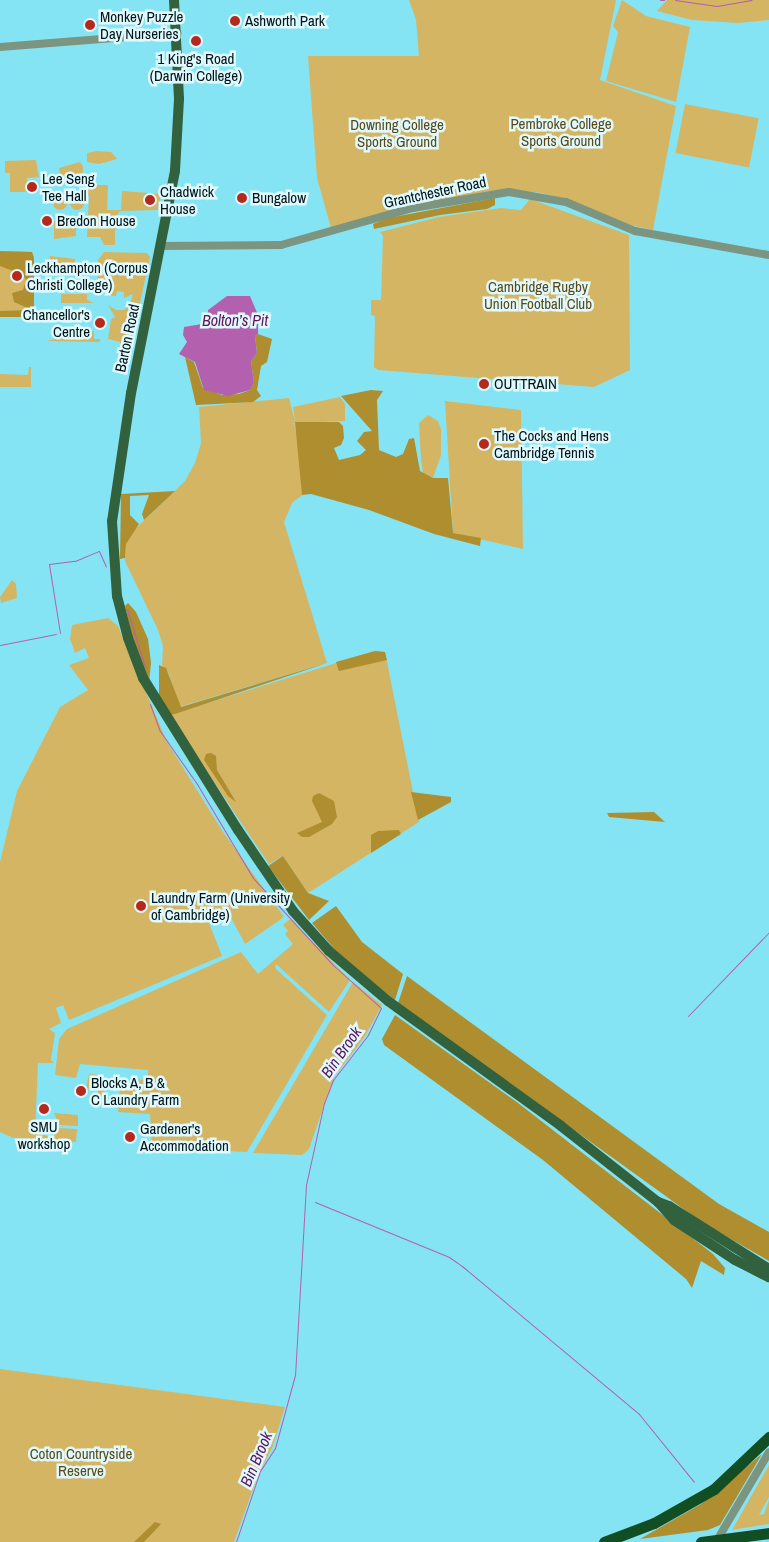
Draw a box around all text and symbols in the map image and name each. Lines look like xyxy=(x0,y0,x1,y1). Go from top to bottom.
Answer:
place label: Monkey Puzzle Day Nurseries xyxy=(100,7,183,42)
place label: Ashworth Park xyxy=(245,12,325,30)
marker: Ashworth Park xyxy=(229,15,241,27)
marker: Monkey Puzzle Day Nurseries xyxy=(84,19,96,31)
marker: 1 King's Road (Darwin College) xyxy=(190,35,202,47)
place label: 1 King's Road (Darwin College) xyxy=(150,49,242,84)
park label: Pembroke College Sports Ground xyxy=(510,114,612,149)
park label: Downing College Sports Ground xyxy=(350,115,444,150)
place label: Lee Seng Tee Hall xyxy=(42,169,95,204)
street label: Grantchester Road xyxy=(382,172,488,212)
marker: Lee Seng Tee Hall xyxy=(26,181,38,193)
place label: Chadwick House xyxy=(160,182,214,217)
place label: Bungalow xyxy=(252,189,306,207)
marker: Bungalow xyxy=(236,192,248,204)
marker: Chadwick House xyxy=(144,194,156,206)
place label: Bredon House xyxy=(57,212,136,230)
marker: Bredon House xyxy=(41,215,53,227)
place label: Leckhampton (Corpus Christi College) xyxy=(27,258,148,293)
marker: Leckhampton (Corpus Christi College) xyxy=(11,270,23,282)
park label: Cambridge Rugby Union Football Club xyxy=(484,277,592,312)
street label: Barton Road xyxy=(111,302,143,374)
place label: Chancellor's Centre xyxy=(23,305,90,340)
water label: Bolton’s Pit xyxy=(202,310,268,330)
marker: Chancellor's Centre xyxy=(94,317,106,329)
place label: OUTTRAIN xyxy=(494,375,557,393)
marker: OUTTRAIN xyxy=(478,378,490,390)
place label: The Cocks and Hens Cambridge Tennis xyxy=(494,426,609,461)
marker: The Cocks and Hens Cambridge Tennis xyxy=(478,438,490,450)
place label: Laundry Farm (University of Cambridge) xyxy=(151,888,290,923)
marker: Laundry Farm (University of Cambridge) xyxy=(135,900,147,912)
water label: Bin Brook xyxy=(317,1023,365,1081)
place label: Blocks A, B & C Laundry Farm xyxy=(91,1073,179,1108)
marker: Blocks A, B & C Laundry Farm xyxy=(75,1085,87,1097)
marker: SMU workshop xyxy=(38,1103,50,1115)
place label: SMU workshop xyxy=(18,1117,70,1152)
place label: Gardener's Accommodation xyxy=(140,1119,229,1154)
marker: Gardener's Accommodation xyxy=(124,1131,136,1143)
water label: Bin Brook xyxy=(236,1429,276,1489)
park label: Coton Countryside Reserve xyxy=(30,1444,132,1479)

